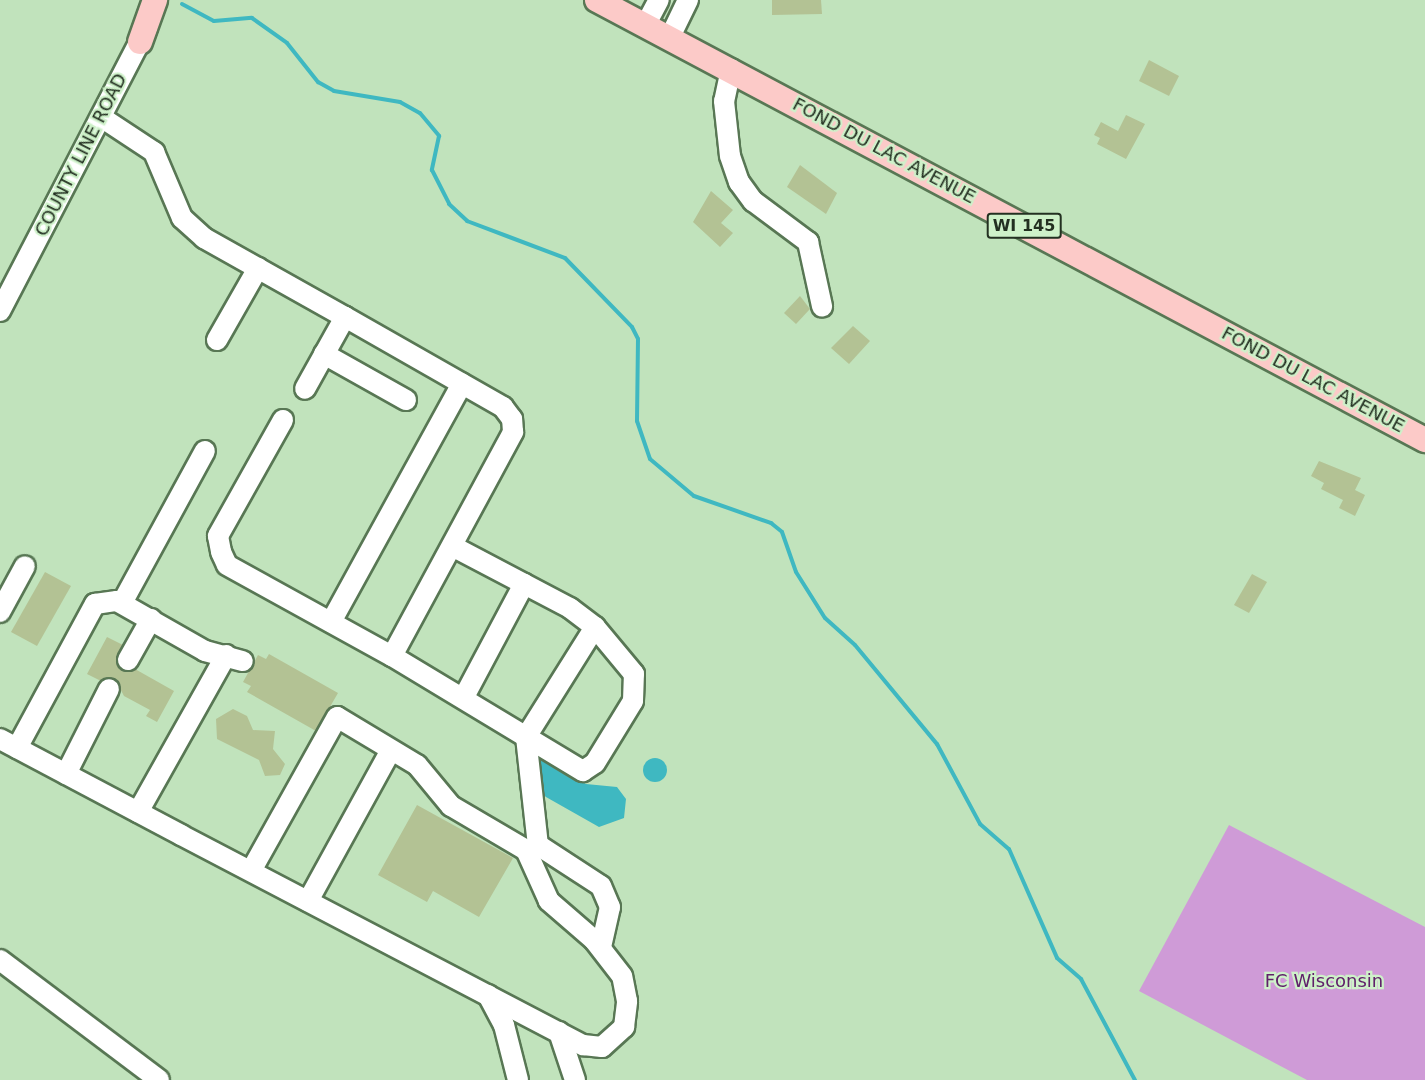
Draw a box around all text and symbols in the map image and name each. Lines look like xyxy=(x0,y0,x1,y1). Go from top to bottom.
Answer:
street label: COUNTY LINE ROAD xyxy=(31,70,131,240)
street label: FOND DU LAC AVENUE xyxy=(789,94,979,208)
road number: WI 145 xyxy=(986,213,1062,239)
street label: FOND DU LAC AVENUE xyxy=(1218,323,1408,437)
park label: FC Wisconsin xyxy=(1265,970,1383,992)

